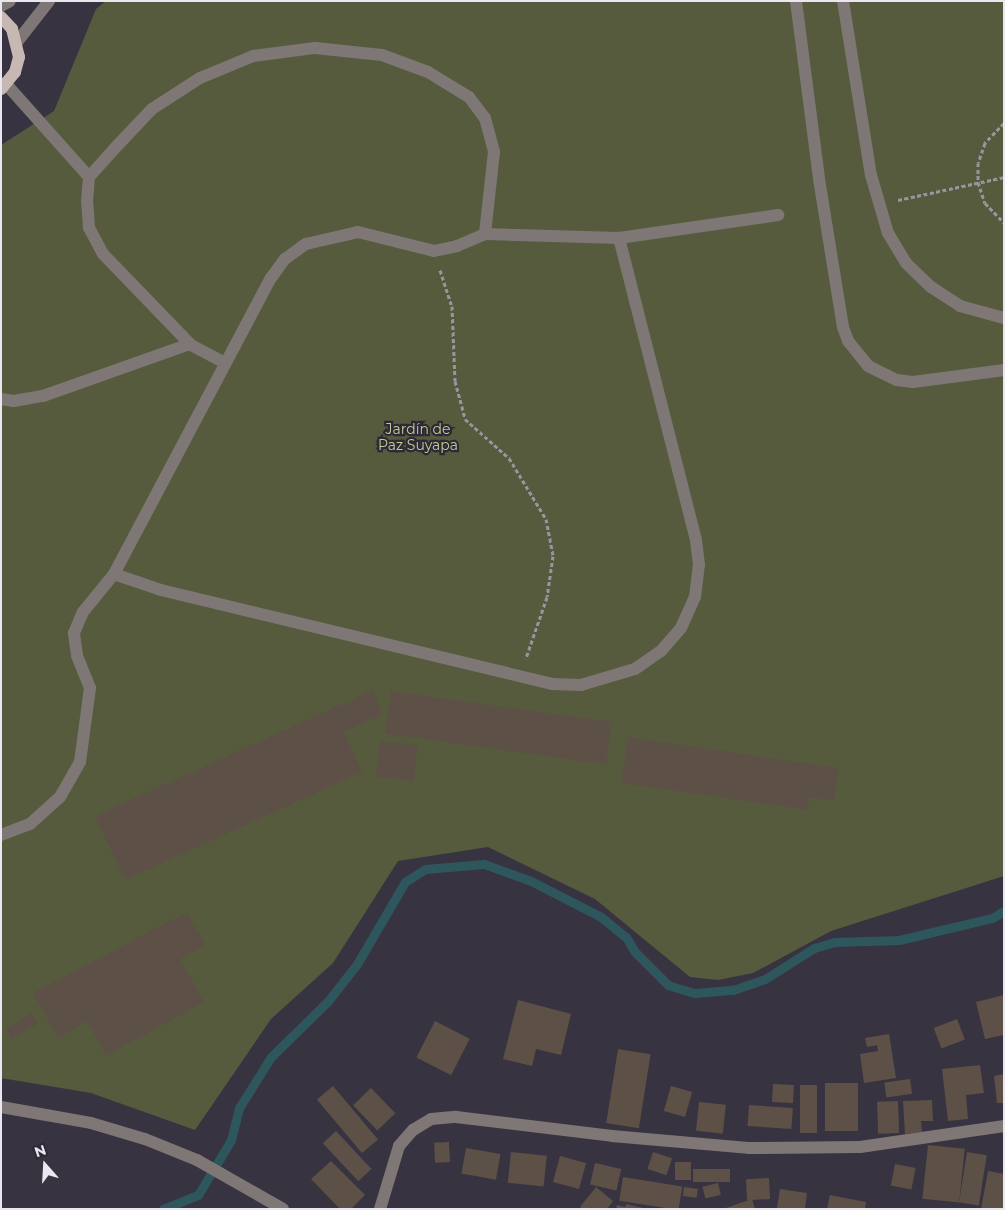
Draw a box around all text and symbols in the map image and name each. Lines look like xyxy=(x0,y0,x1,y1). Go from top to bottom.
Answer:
park label: Jardín de Paz Suyapa xyxy=(378,421,458,454)
north arrow xyxy=(20,1140,70,1190)
text: N xyxy=(32,1140,48,1161)

